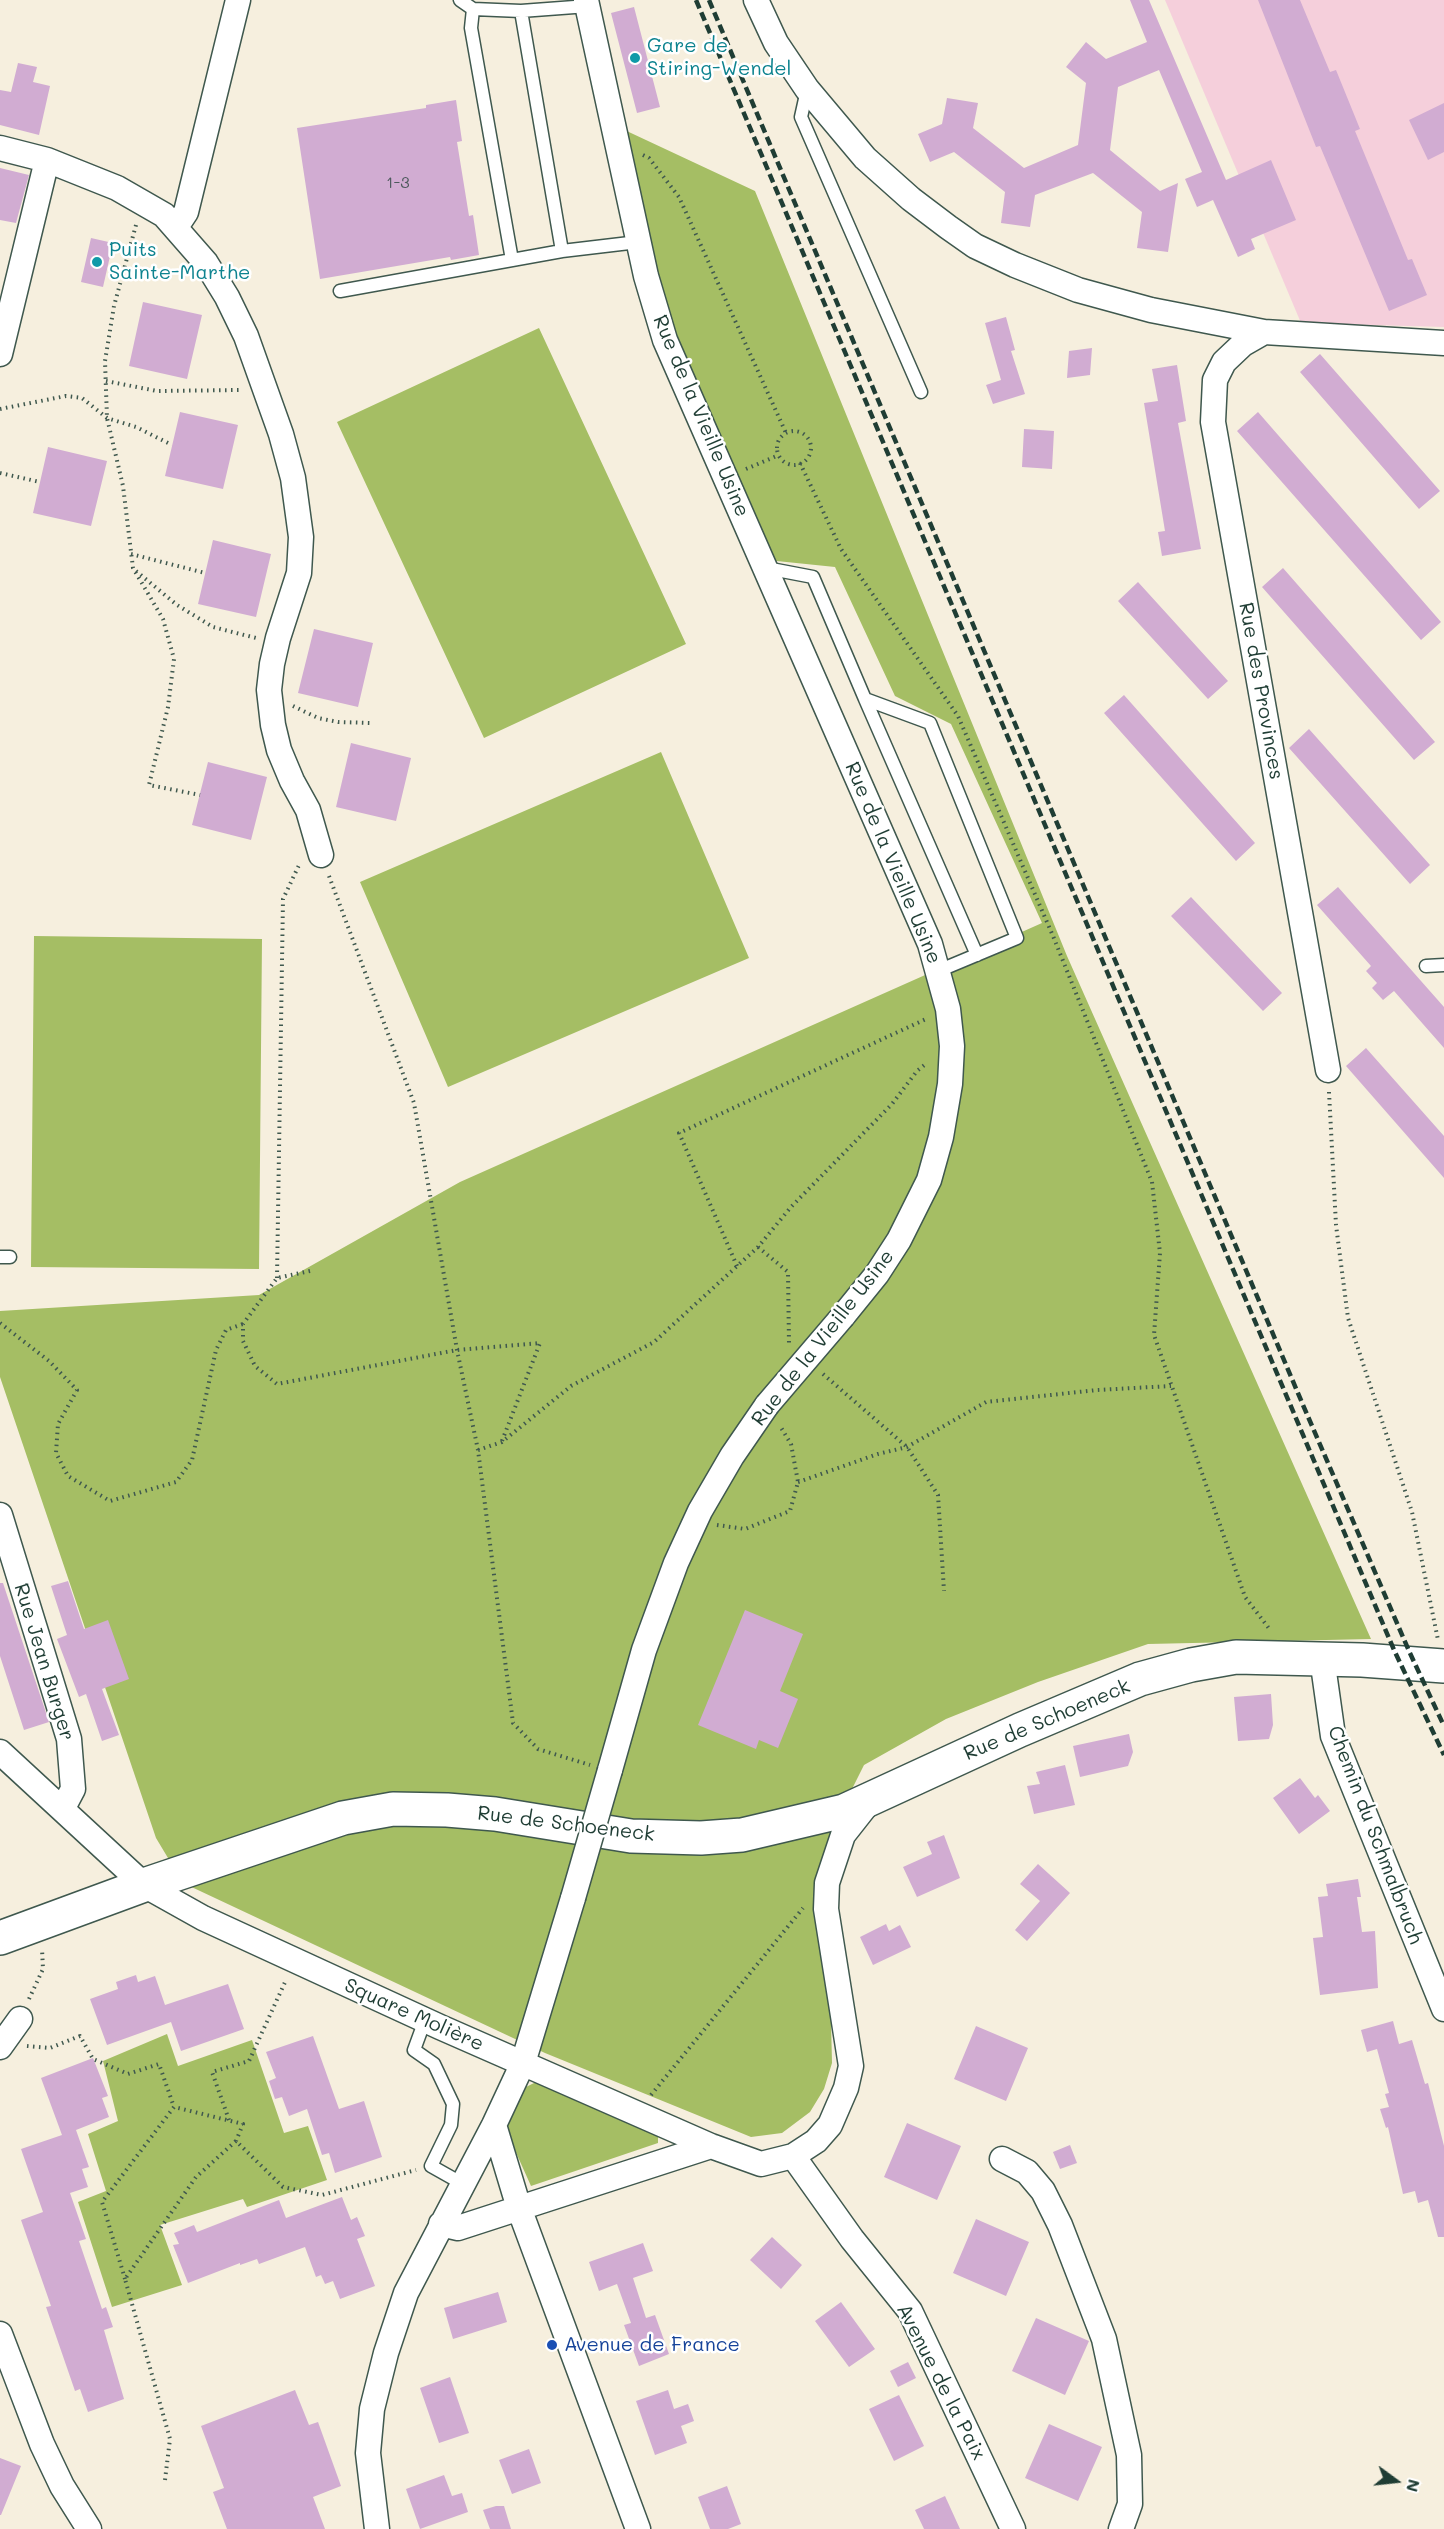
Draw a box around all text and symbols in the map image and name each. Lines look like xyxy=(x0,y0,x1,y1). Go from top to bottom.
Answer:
place label: Gare de Stiring-Wendel xyxy=(647,34,792,81)
marker: Gare de Stiring-Wendel xyxy=(628,51,642,65)
house number: 1-3 xyxy=(386,173,410,193)
place label: Puits Sainte-Marthe xyxy=(109,238,250,285)
marker: Puits Sainte-Marthe xyxy=(90,255,104,269)
street label: Rue de la Vieille Usine xyxy=(648,312,754,520)
street label: Rue des Provinces xyxy=(1234,601,1288,781)
street label: Rue de la Vieille Usine xyxy=(840,759,946,967)
street label: Rue de la Vieille Usine xyxy=(747,1245,899,1431)
street label: Rue Jean Burger xyxy=(9,1580,79,1744)
street label: Rue de Schoeneck xyxy=(960,1674,1134,1766)
street label: Chemin du Schmalbruch xyxy=(1322,1722,1428,1948)
street label: Rue de Schoeneck xyxy=(476,1801,656,1847)
street label: Square Molière xyxy=(341,1974,487,2056)
street label: Avenue de la Paix xyxy=(891,2300,991,2464)
place label: Avenue de France xyxy=(564,2333,740,2357)
marker: Avenue de France xyxy=(545,2338,559,2352)
north arrow xyxy=(1366,2451,1426,2511)
text: N xyxy=(1402,2477,1426,2494)

